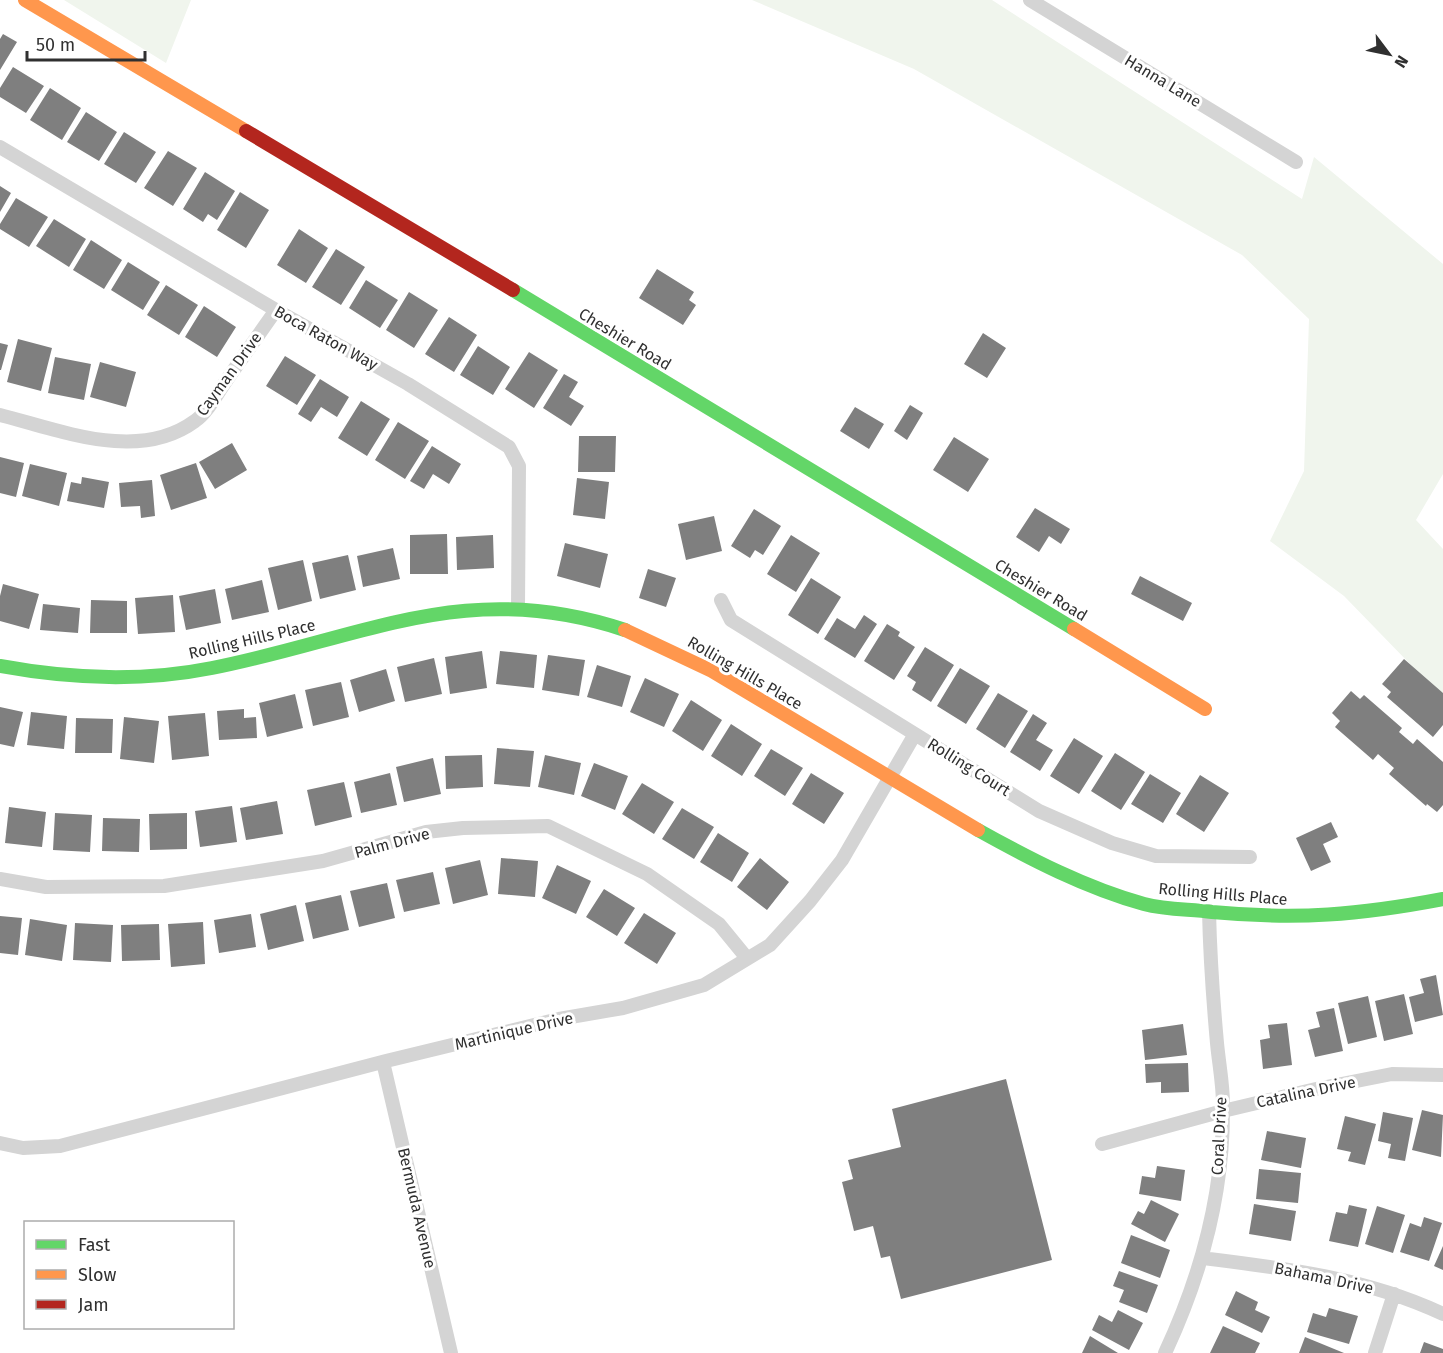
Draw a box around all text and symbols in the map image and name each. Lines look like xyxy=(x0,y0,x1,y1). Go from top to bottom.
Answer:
scale bar xyxy=(27,24,146,62)
north arrow xyxy=(1359,24,1419,84)
text: 50 m xyxy=(36,34,75,56)
street label: Hanna Lane xyxy=(1121,51,1205,111)
text: N xyxy=(1390,52,1412,71)
street label: Boca Raton Way xyxy=(271,302,381,374)
street label: Cheshier Road xyxy=(575,304,675,374)
street label: Cayman Drive xyxy=(192,328,266,420)
street label: Cheshier Road xyxy=(991,555,1091,625)
street label: Rolling Hills Place xyxy=(187,615,317,663)
street label: Rolling Hills Place xyxy=(684,632,806,714)
street label: Rolling Court xyxy=(924,734,1014,800)
street label: Palm Drive xyxy=(352,824,432,862)
street label: Rolling Hills Place xyxy=(1158,879,1288,909)
street label: Martinique Drive xyxy=(453,1008,575,1054)
street label: Catalina Drive xyxy=(1255,1072,1357,1112)
street label: Coral Drive xyxy=(1207,1096,1231,1176)
street label: Bermuda Avenue xyxy=(394,1146,440,1270)
legend xyxy=(24,1221,234,1329)
text: Fast xyxy=(78,1234,111,1256)
street label: Bahama Drive xyxy=(1273,1258,1375,1298)
text: Slow xyxy=(78,1264,117,1286)
text: Jam xyxy=(78,1294,109,1316)

